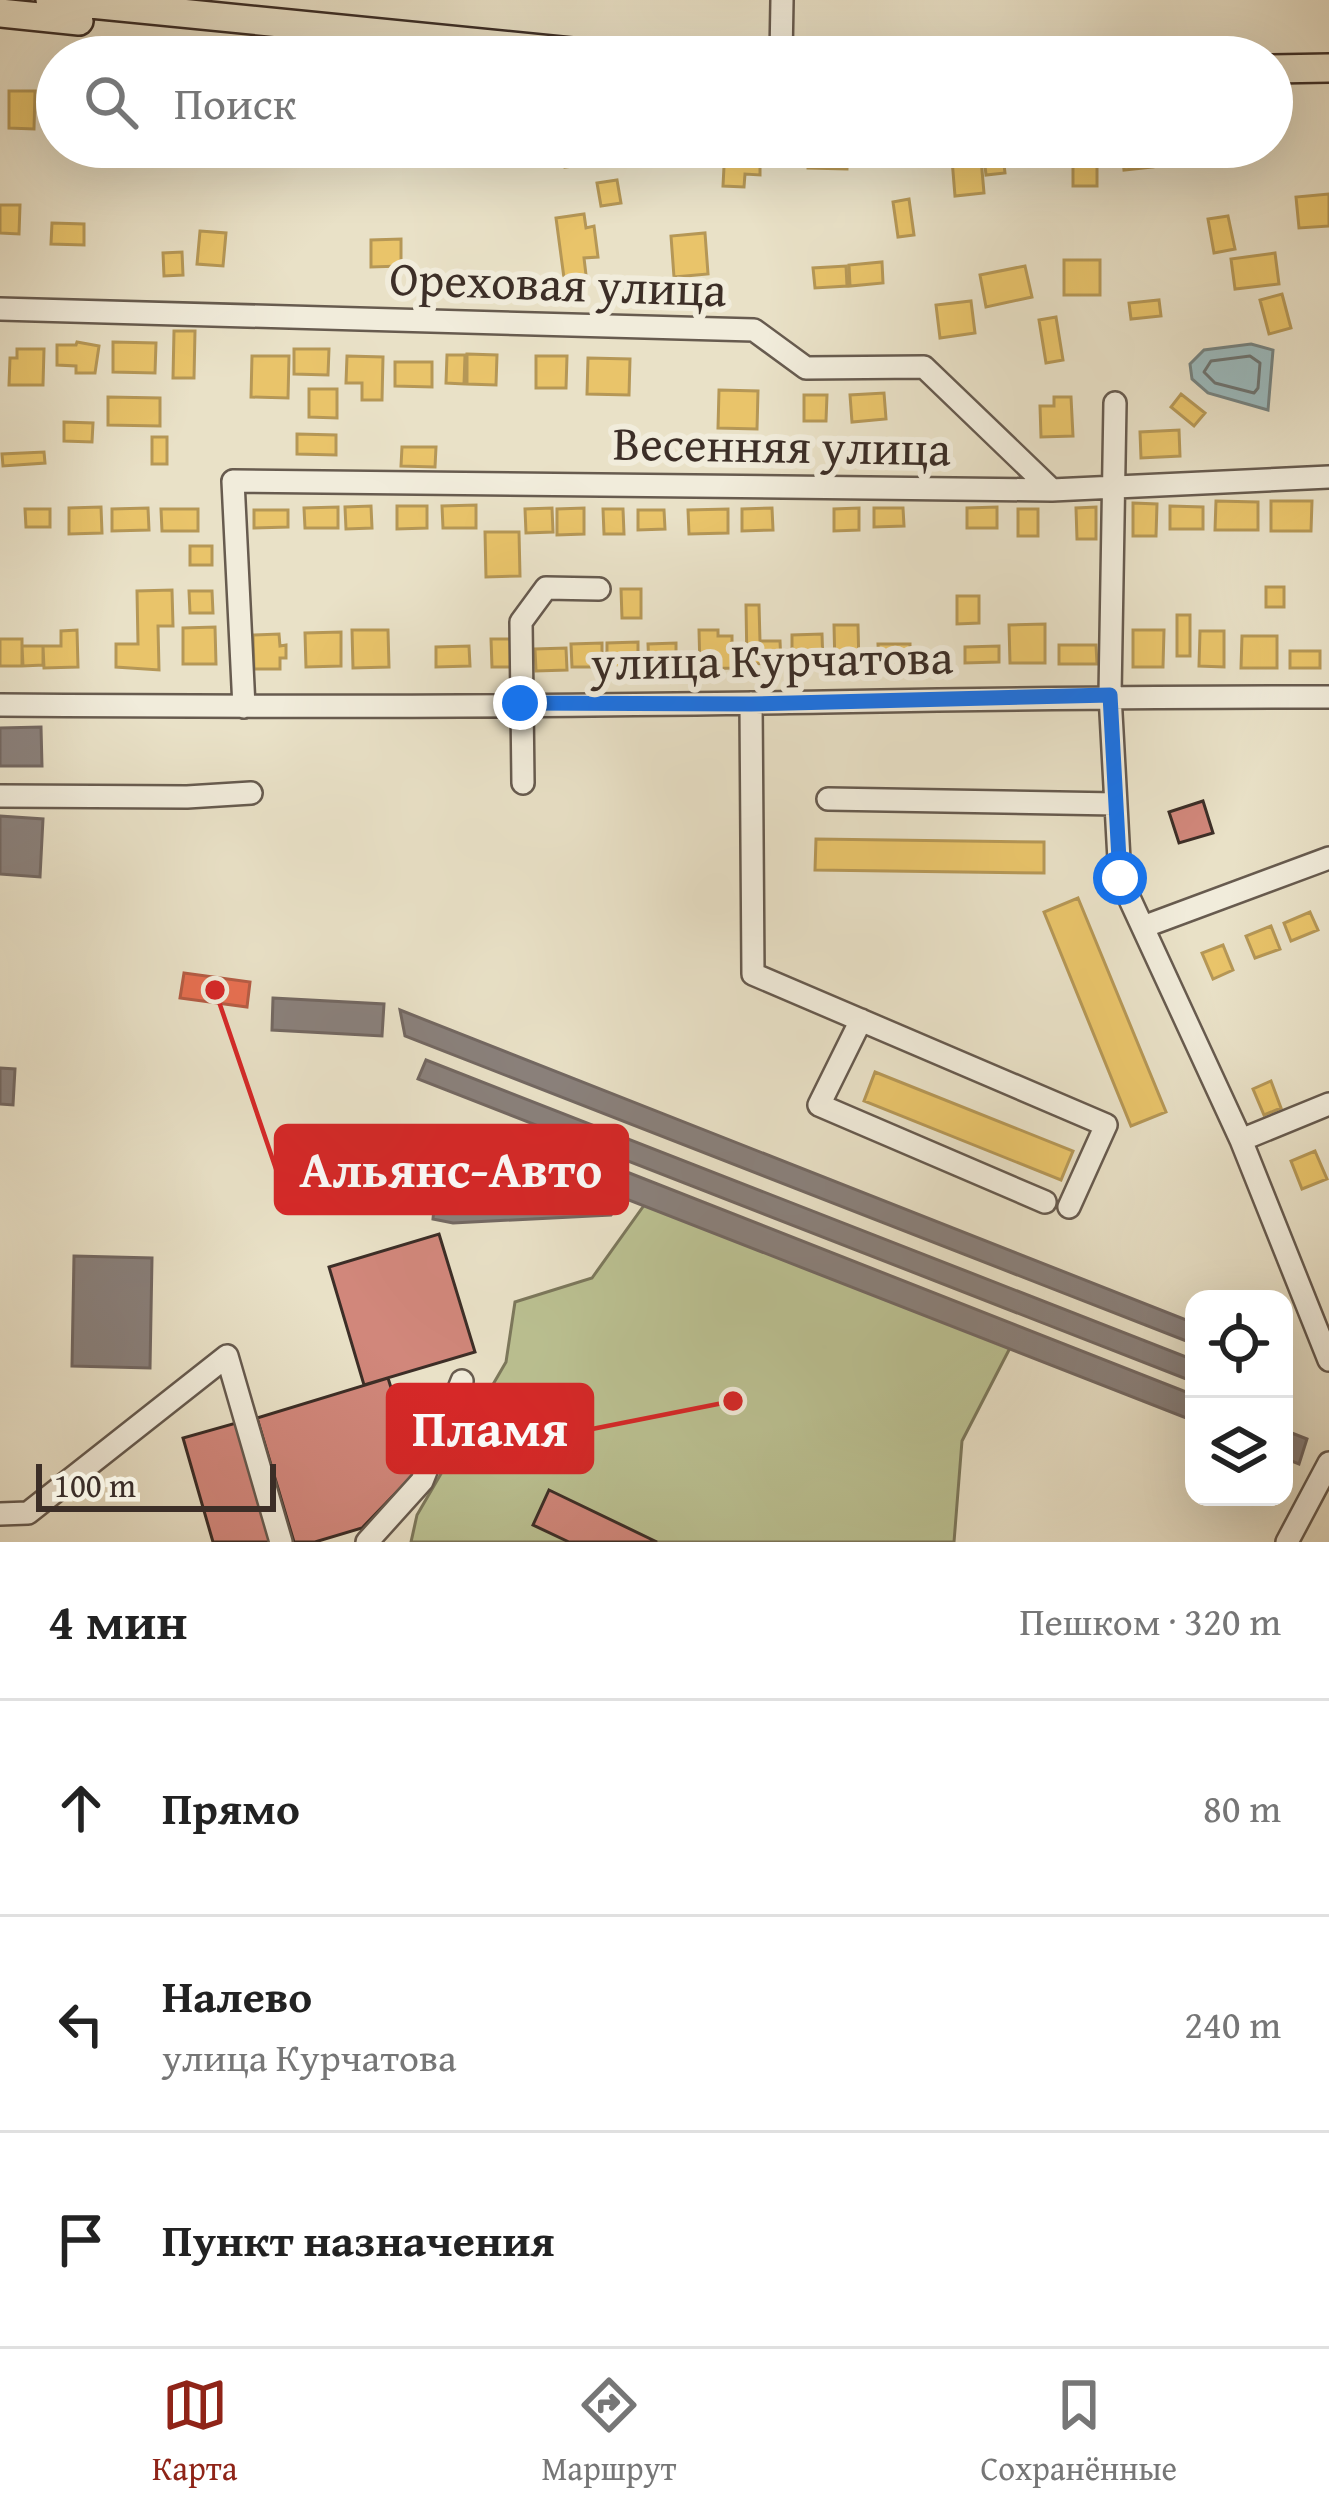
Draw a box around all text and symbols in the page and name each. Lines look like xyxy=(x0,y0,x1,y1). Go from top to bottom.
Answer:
search box xyxy=(36,36,1293,168)
icon: search xyxy=(78,69,144,135)
text: Поиск xyxy=(174,70,296,135)
street label: Ореховая улица xyxy=(388,242,728,324)
street label: Весенняя улица xyxy=(612,407,952,483)
street label: улица Курчатова xyxy=(589,620,954,698)
route end xyxy=(493,676,547,730)
route start xyxy=(1093,851,1147,905)
callout: Альянс-Авто xyxy=(276,1126,627,1213)
text: Альянс-Авто xyxy=(300,1131,602,1206)
map controls xyxy=(1185,1290,1293,1506)
button: locate xyxy=(1185,1290,1293,1398)
callout: Пламя xyxy=(388,1385,592,1472)
text: Пламя xyxy=(412,1390,568,1465)
button: layers xyxy=(1185,1398,1293,1506)
scale bar xyxy=(36,1458,276,1511)
text: 100 m xyxy=(54,1461,136,1509)
text: 4 мин xyxy=(48,1583,187,1658)
text: Пешком · 320 m xyxy=(1019,1592,1281,1649)
icon: ahead xyxy=(48,1775,114,1841)
text: Прямо xyxy=(162,1775,300,1840)
text: 80 m xyxy=(1203,1779,1281,1836)
text: Налево xyxy=(162,1963,312,2028)
icon: left xyxy=(48,1991,114,2057)
text: 240 m xyxy=(1184,1995,1281,2052)
text: улица Курчатова xyxy=(162,2028,456,2085)
icon: arrive xyxy=(48,2207,114,2273)
text: Пункт назначения xyxy=(162,2207,555,2272)
tab: Карта xyxy=(152,2372,237,2492)
tab: Маршрут xyxy=(541,2372,676,2492)
tab: Сохранённые xyxy=(980,2372,1177,2492)

